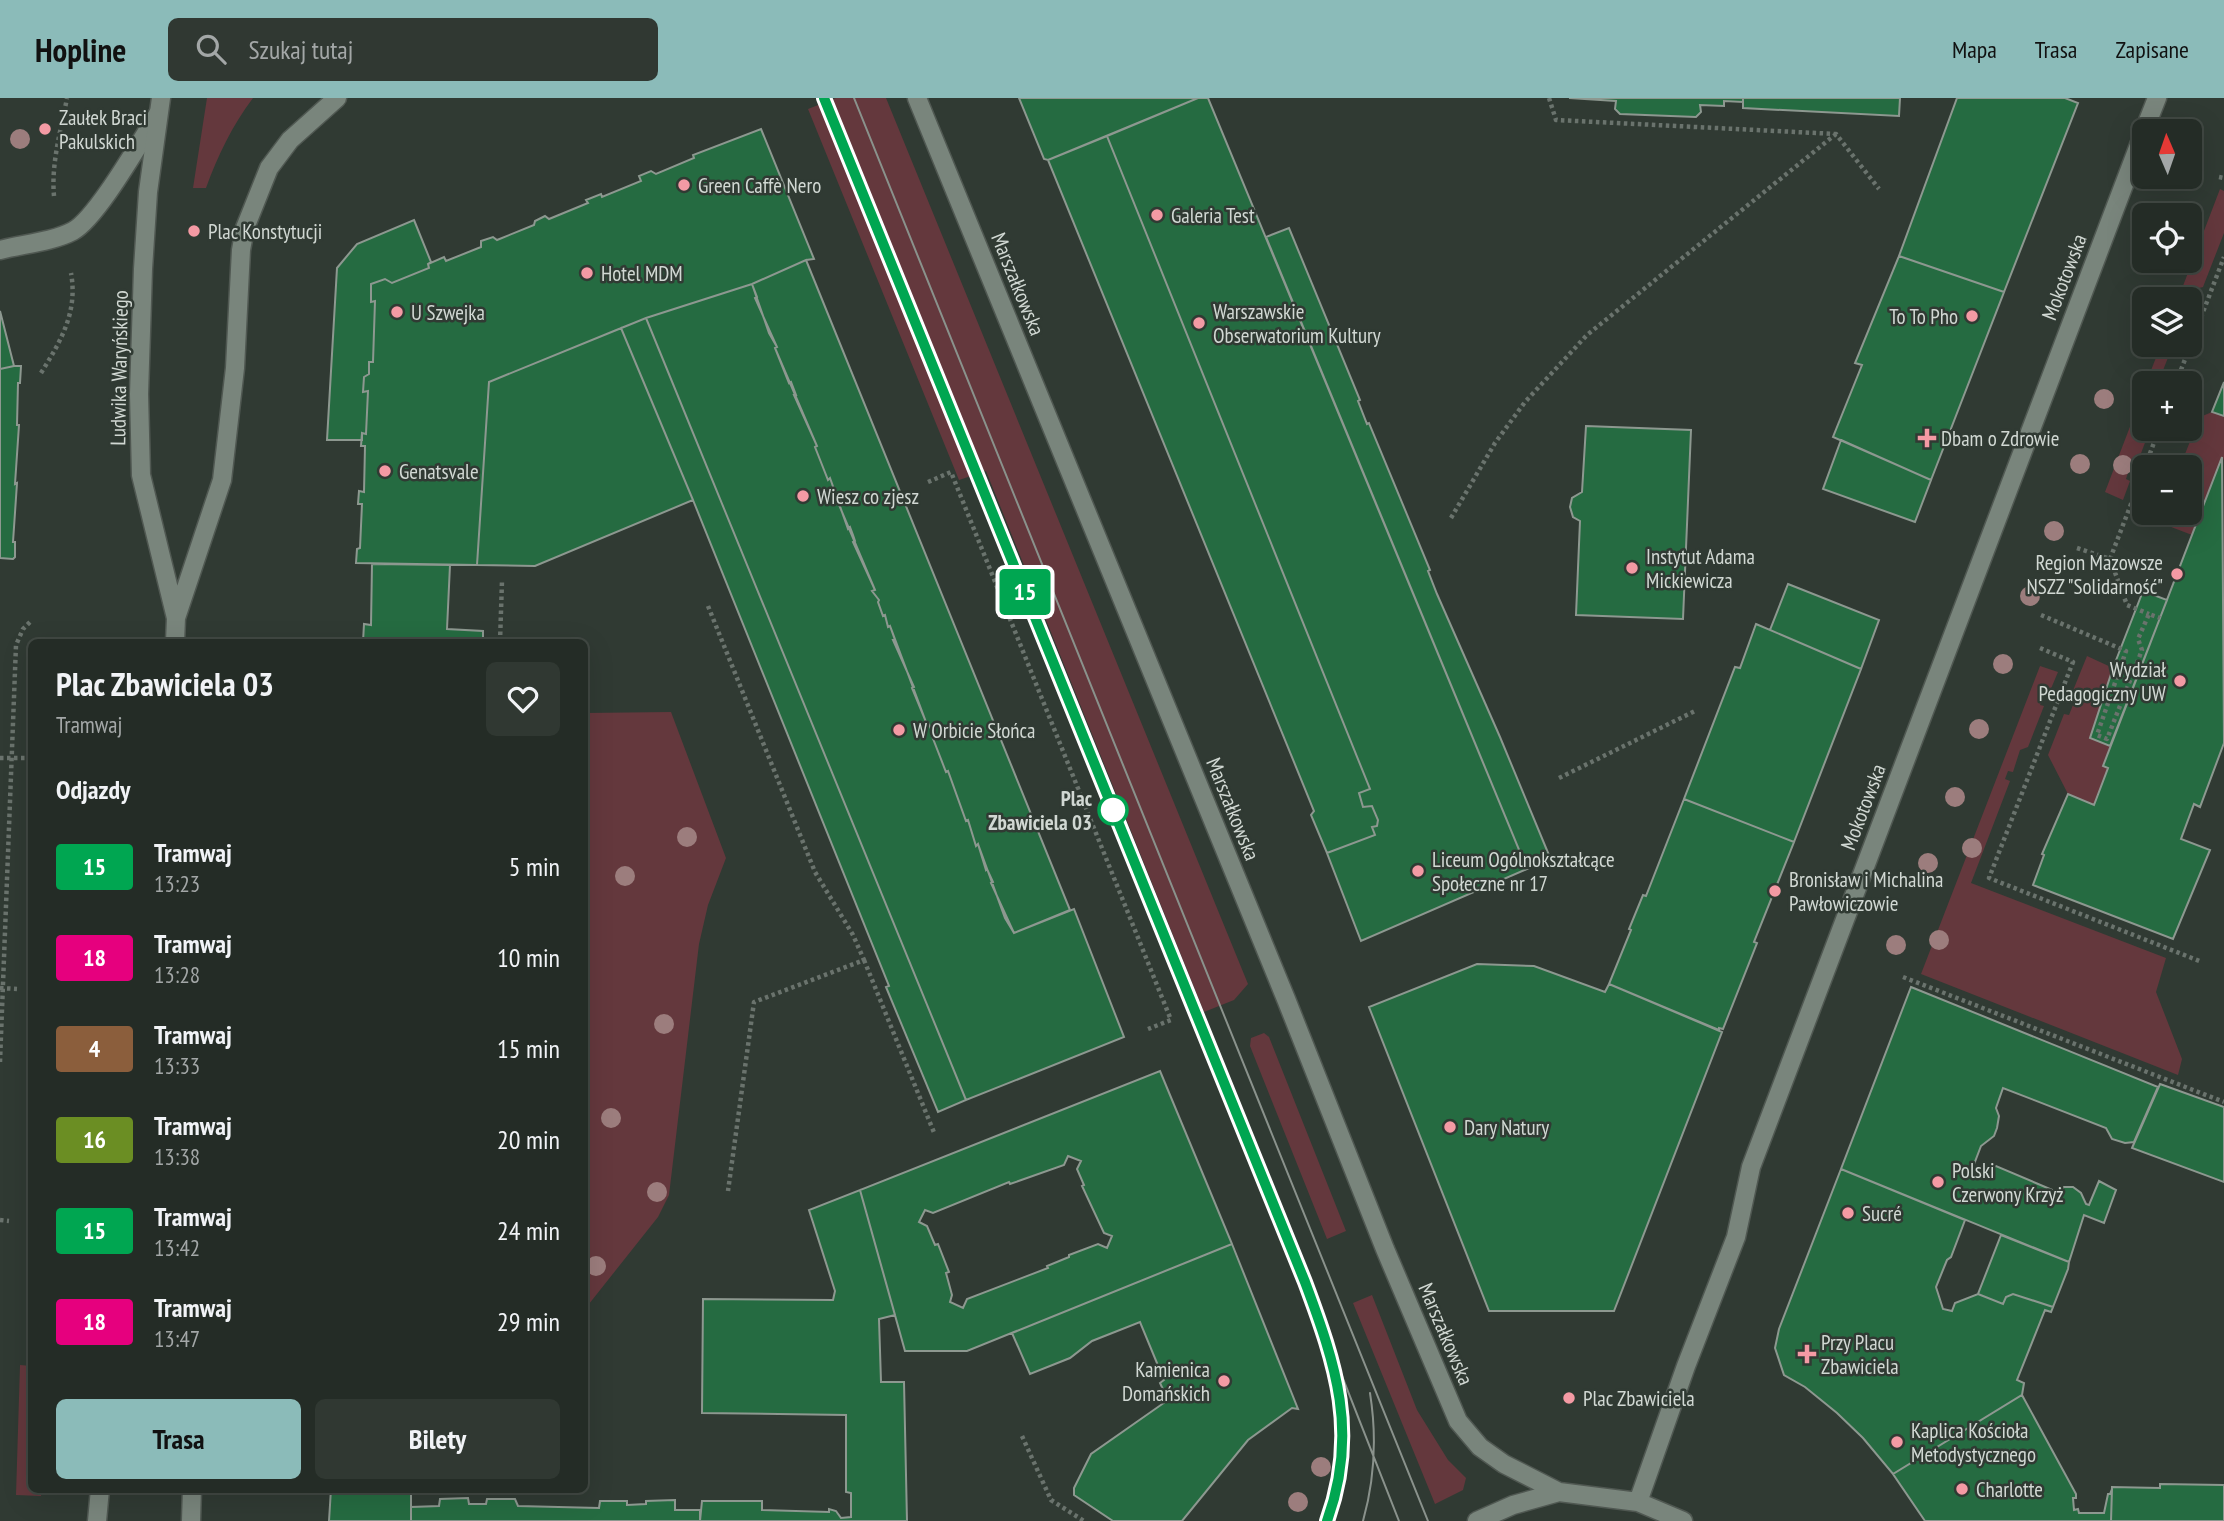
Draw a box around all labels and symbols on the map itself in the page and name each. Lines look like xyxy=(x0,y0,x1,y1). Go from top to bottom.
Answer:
place label: Zaułek Braci Pakulskich xyxy=(59,104,147,155)
north arrow xyxy=(2132,119,2202,189)
marker: Zaułek Braci Pakulskich xyxy=(37,121,53,137)
place label: Green Caffè Nero xyxy=(698,172,821,199)
marker: Green Caffè Nero xyxy=(676,177,692,193)
place label: Galeria Test xyxy=(1171,202,1255,229)
marker: Galeria Test xyxy=(1149,207,1165,223)
place label: Plac Konstytucji xyxy=(208,218,322,245)
marker: Plac Konstytucji xyxy=(186,223,202,239)
street label: Marszałkowska xyxy=(985,229,1051,339)
street label: Mokotowska xyxy=(2035,230,2093,324)
place label: Hotel MDM xyxy=(601,260,683,287)
marker: Hotel MDM xyxy=(579,265,595,281)
street label: Ludwika Waryńskiego xyxy=(104,290,134,446)
place label: Warszawskie Obserwatorium Kultury xyxy=(1213,298,1381,349)
place label: U Szwejka xyxy=(411,299,485,326)
place label: To To Pho xyxy=(1889,303,1958,330)
marker: U Szwejka xyxy=(389,304,405,320)
marker: To To Pho xyxy=(1964,308,1980,324)
marker: Warszawskie Obserwatorium Kultury xyxy=(1191,315,1207,331)
place label: Dbam o Zdrowie xyxy=(1941,425,2059,452)
marker: Dbam o Zdrowie xyxy=(1919,430,1935,446)
place label: Genatsvale xyxy=(399,458,479,485)
marker: Genatsvale xyxy=(377,463,393,479)
place label: Wiesz co zjesz xyxy=(817,483,919,510)
marker: Wiesz co zjesz xyxy=(795,488,811,504)
place label: Instytut Adama Mickiewicza xyxy=(1646,543,1755,594)
place label: Region Mazowsze NSZZ "Solidarność" xyxy=(2027,549,2163,600)
marker: Instytut Adama Mickiewicza xyxy=(1624,560,1640,576)
marker: Region Mazowsze NSZZ "Solidarność" xyxy=(2169,566,2185,582)
line badge: 15 xyxy=(993,569,1056,615)
place label: Wydział Pedagogiczny UW xyxy=(2038,656,2166,707)
marker: Wydział Pedagogiczny UW xyxy=(2172,673,2188,689)
place label: W Orbicie Słońca xyxy=(913,717,1035,744)
marker: W Orbicie Słońca xyxy=(891,722,907,738)
street label: Marszałkowska xyxy=(1200,754,1266,864)
street label: Mokotowska xyxy=(1834,760,1892,854)
place label: Plac Zbawiciela 03 xyxy=(988,785,1093,836)
marker: Plac Zbawiciela 03 xyxy=(1098,795,1128,825)
place label: Liceum Ogólnokształcące Społeczne nr 17 xyxy=(1432,846,1615,897)
marker: Liceum Ogólnokształcące Społeczne nr 17 xyxy=(1410,863,1426,879)
place label: Bronisław i Michalina Pawłowiczowie xyxy=(1789,866,1943,917)
marker: Bronisław i Michalina Pawłowiczowie xyxy=(1767,883,1783,899)
place label: Dary Natury xyxy=(1464,1114,1549,1141)
marker: Dary Natury xyxy=(1442,1119,1458,1135)
place label: Polski Czerwony Krzyż xyxy=(1952,1157,2064,1208)
marker: Polski Czerwony Krzyż xyxy=(1930,1174,1946,1190)
place label: Sucré xyxy=(1862,1200,1902,1227)
marker: Sucré xyxy=(1840,1205,1856,1221)
street label: Marszałkowska xyxy=(1412,1279,1480,1389)
place label: Przy Placu Zbawiciela xyxy=(1821,1329,1899,1380)
marker: Przy Placu Zbawiciela xyxy=(1799,1346,1815,1362)
place label: Kamienica Domańskich xyxy=(1122,1356,1210,1407)
marker: Kamienica Domańskich xyxy=(1216,1373,1232,1389)
place label: Plac Zbawiciela xyxy=(1583,1385,1695,1412)
marker: Plac Zbawiciela xyxy=(1561,1390,1577,1406)
place label: Kaplica Kościoła Metodystycznego xyxy=(1911,1417,2036,1468)
marker: Kaplica Kościoła Metodystycznego xyxy=(1889,1434,1905,1450)
place label: Charlotte xyxy=(1976,1476,2043,1503)
marker: Charlotte xyxy=(1954,1481,1970,1497)

